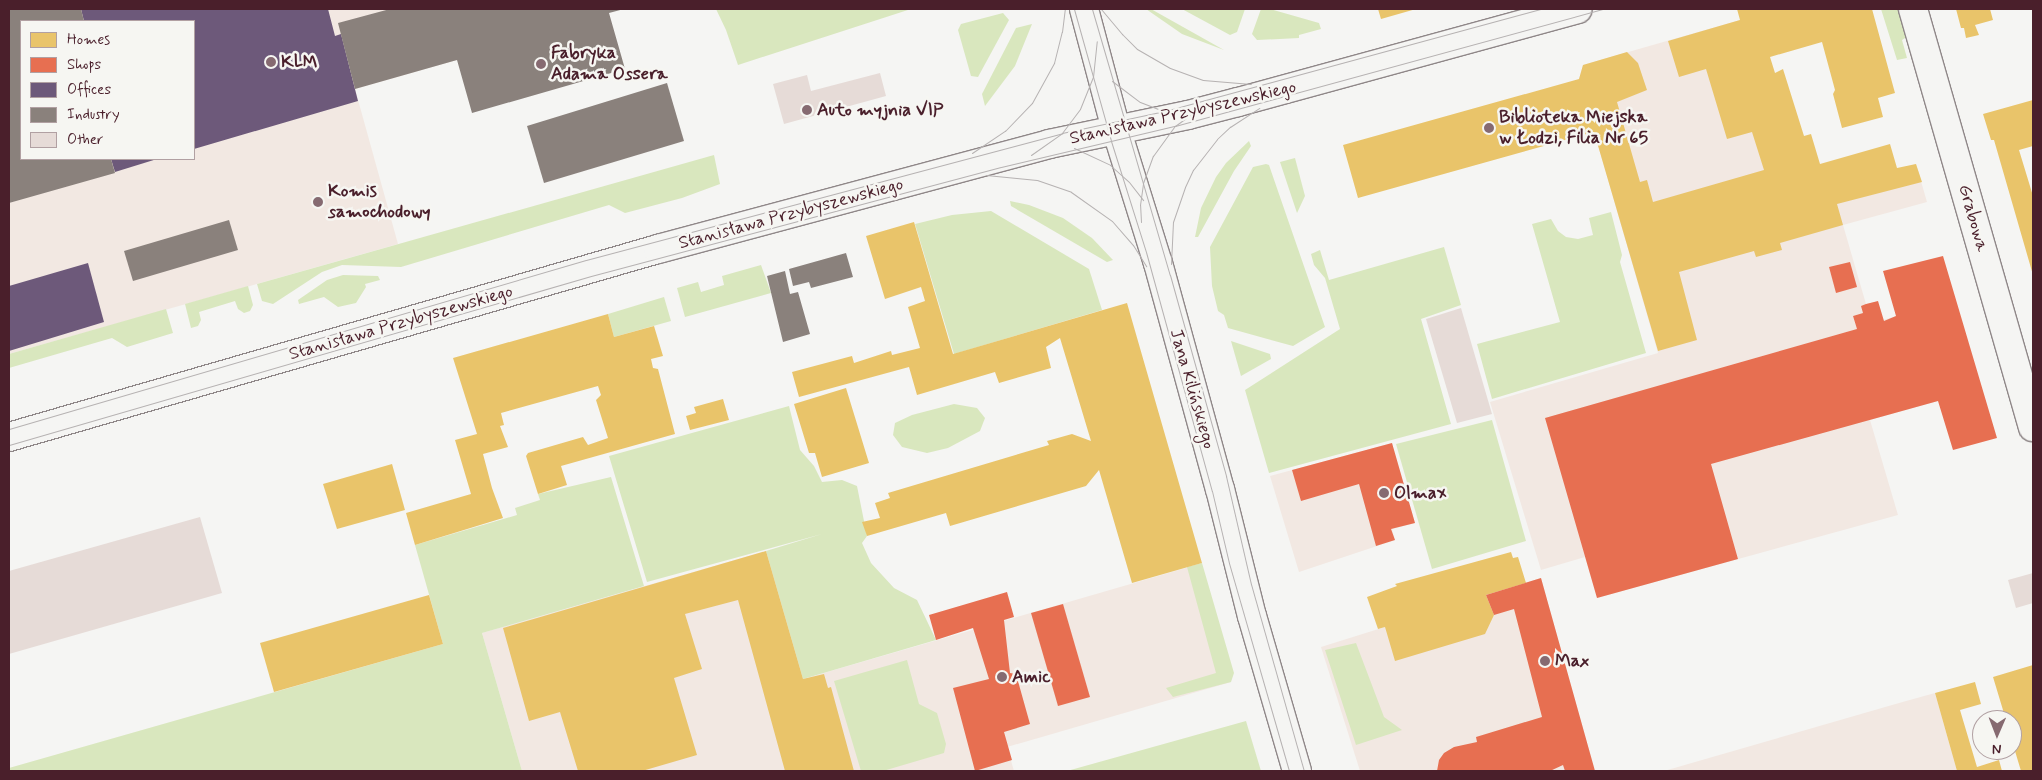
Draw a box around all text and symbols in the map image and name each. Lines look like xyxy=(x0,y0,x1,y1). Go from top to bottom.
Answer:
legend xyxy=(20,20,195,160)
text: Homes xyxy=(67,30,110,50)
place label: Fabryka Adama Ossera xyxy=(551,43,668,86)
place label: KLM xyxy=(281,51,318,73)
text: Shops xyxy=(67,55,101,75)
marker: KLM xyxy=(265,56,277,68)
marker: Fabryka Adama Ossera xyxy=(535,58,547,70)
street label: Stanisława Przybyszewskiego xyxy=(1065,76,1301,150)
text: Offices xyxy=(67,80,111,100)
place label: Auto myjnia VIP xyxy=(817,99,943,121)
marker: Auto myjnia VIP xyxy=(801,104,813,116)
text: Industry xyxy=(67,105,120,125)
place label: Biblioteka Miejska w Łodzi, Filia Nr 65 xyxy=(1499,107,1649,150)
marker: Biblioteka Miejska w Łodzi, Filia Nr 65 xyxy=(1483,122,1495,134)
text: Other xyxy=(67,130,103,150)
street label: Stanisława Przybyszewskiego xyxy=(674,173,908,255)
place label: Komis samochodowy xyxy=(328,181,431,223)
street label: Grabowa xyxy=(1953,182,1993,254)
marker: Komis samochodowy xyxy=(312,196,324,208)
street label: Stanisława Przybyszewskiego xyxy=(284,280,518,366)
street label: Jana Kilińskiego xyxy=(1164,326,1220,452)
place label: Olmax xyxy=(1394,482,1446,504)
marker: Olmax xyxy=(1378,487,1390,499)
place label: Max xyxy=(1555,650,1589,672)
marker: Max xyxy=(1539,655,1551,667)
place label: Amic xyxy=(1012,666,1051,688)
marker: Amic xyxy=(996,671,1008,683)
north arrow xyxy=(1972,710,2022,760)
text: N xyxy=(1992,740,2002,758)

